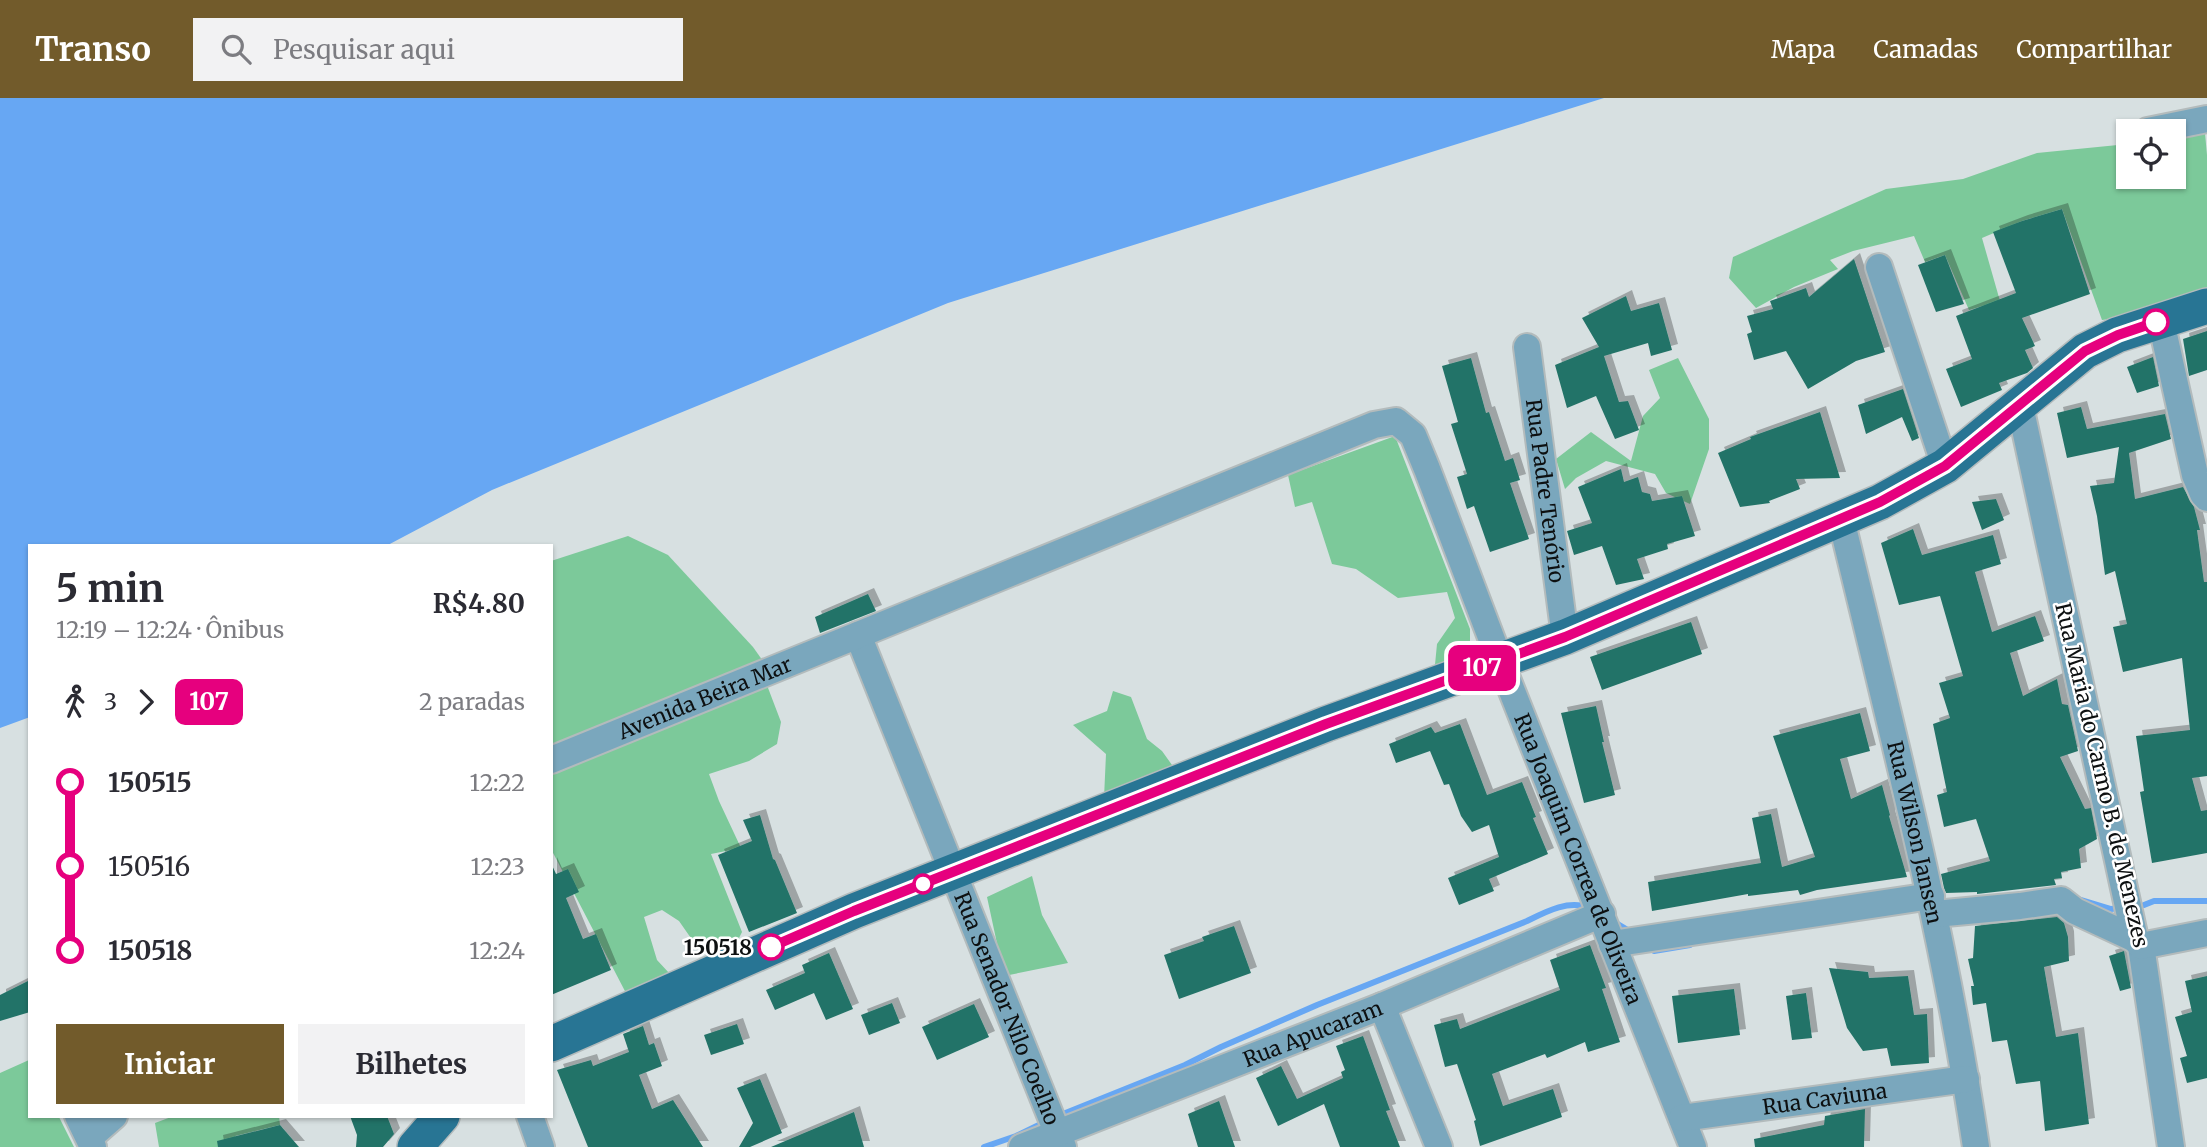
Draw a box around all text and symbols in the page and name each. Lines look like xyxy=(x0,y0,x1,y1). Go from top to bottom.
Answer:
search box xyxy=(193,18,683,81)
text: Transo xyxy=(35,29,151,70)
icon: search xyxy=(217,30,255,68)
text: Pesquisar aqui xyxy=(273,33,455,66)
text: Mapa xyxy=(1771,34,1835,65)
text: Camadas xyxy=(1873,34,1978,65)
text: Compartilhar xyxy=(2016,34,2172,65)
map controls xyxy=(2116,119,2186,189)
button: locate xyxy=(2116,119,2186,189)
unlabelled marker xyxy=(2143,309,2169,335)
street label: Rua Padre Tenório xyxy=(1520,397,1571,584)
text: 5 min xyxy=(56,565,164,612)
text: R$4.80 xyxy=(433,587,525,620)
street label: Rua Maria do Carmo B. de Menezes xyxy=(2049,600,2155,950)
text: 12:19 – 12:24 · Ônibus xyxy=(56,615,284,644)
line badge: 107 xyxy=(1442,645,1522,691)
street label: Avenida Beira Mar xyxy=(613,650,796,745)
text: 107 xyxy=(1462,652,1502,683)
icon: walk xyxy=(56,683,94,721)
icon: forward xyxy=(127,683,165,721)
text: 107 xyxy=(189,686,229,717)
text: 3 xyxy=(104,687,117,716)
text: 2 paradas xyxy=(419,687,525,716)
street label: Rua Joaquim Correa de Oliveira xyxy=(1509,709,1649,1008)
street label: Rua Wilson Jansen xyxy=(1882,738,1949,926)
text: 150515 xyxy=(108,766,192,799)
text: 12:22 xyxy=(470,768,525,797)
text: 150516 xyxy=(108,850,190,883)
text: 12:23 xyxy=(470,852,525,881)
unlabelled marker xyxy=(913,874,933,894)
street label: Rua Senador Nilo Coelho xyxy=(949,888,1066,1129)
text: 150518 xyxy=(108,934,193,967)
place label: 150518 xyxy=(684,934,752,961)
marker: 150518 xyxy=(758,934,784,960)
text: 12:24 xyxy=(469,936,525,965)
street label: Rua Apucaram xyxy=(1239,994,1386,1073)
button: Iniciar xyxy=(56,1024,284,1104)
button: Bilhetes xyxy=(298,1024,525,1104)
street label: Rua Caviuna xyxy=(1761,1076,1889,1120)

